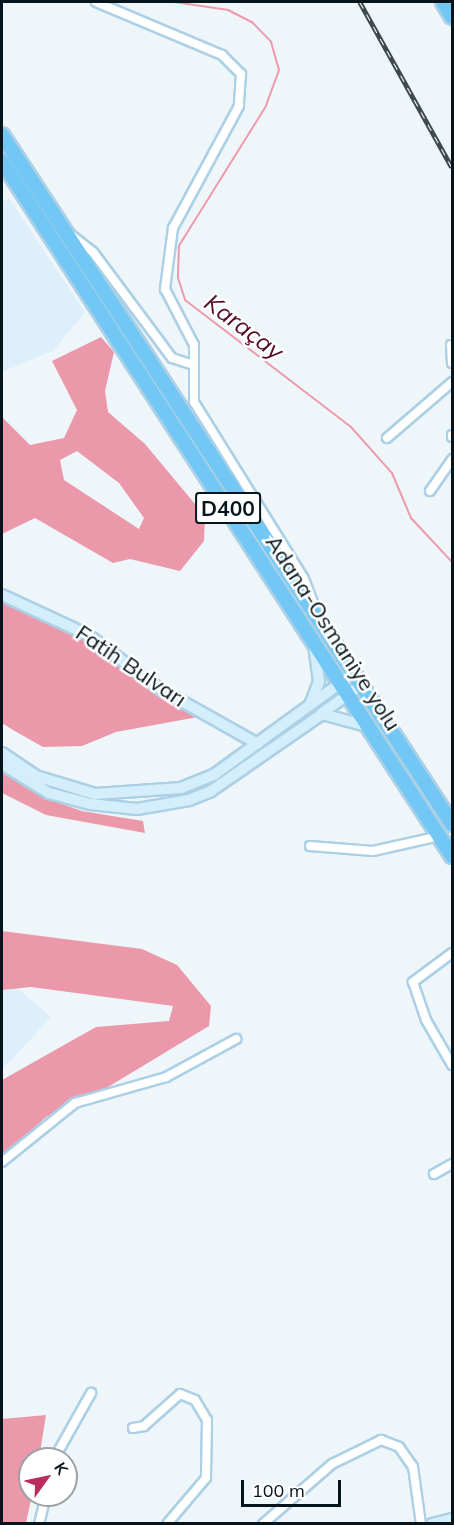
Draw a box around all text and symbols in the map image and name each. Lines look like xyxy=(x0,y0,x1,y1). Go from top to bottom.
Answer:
water label: Karaçay xyxy=(199,288,289,366)
road number: D400 xyxy=(195,490,261,526)
street label: Adana-Osmaniye yolu xyxy=(260,530,406,736)
street label: Fatih Bulvarı xyxy=(71,619,191,713)
north arrow xyxy=(18,1447,78,1507)
text: K xyxy=(50,1458,73,1478)
scale bar xyxy=(244,1468,344,1506)
text: 100 m xyxy=(252,1479,305,1502)

